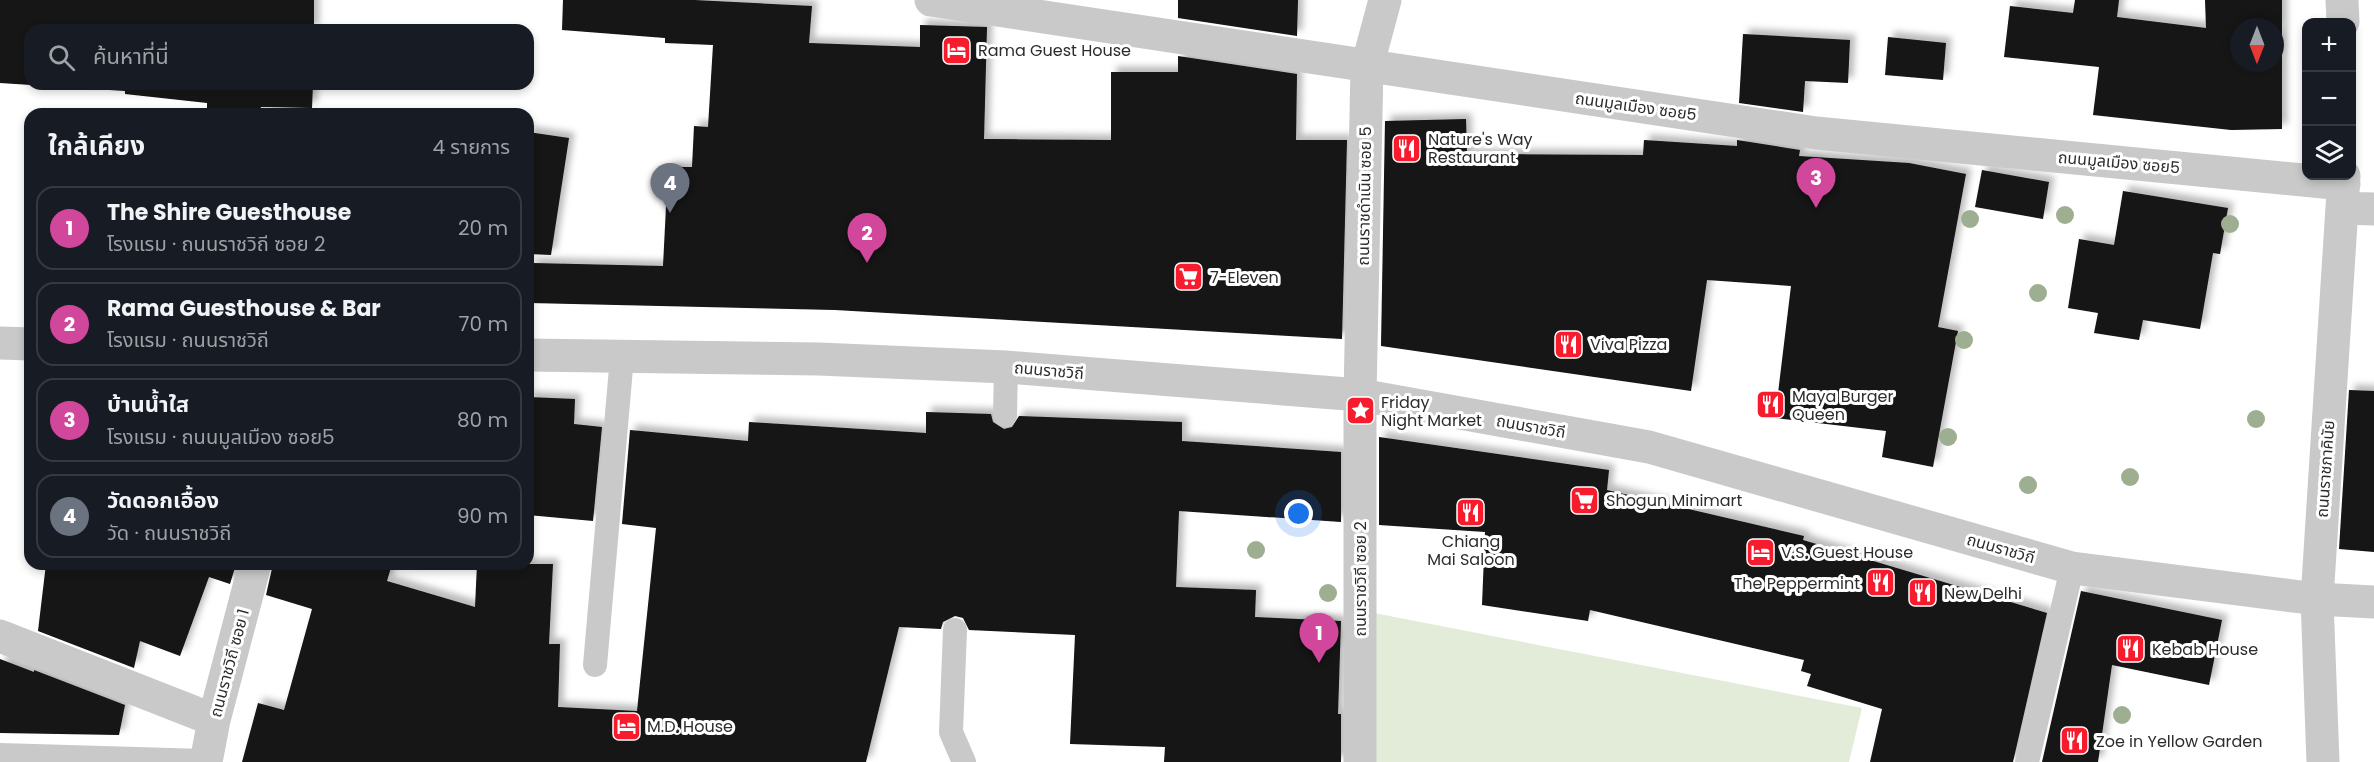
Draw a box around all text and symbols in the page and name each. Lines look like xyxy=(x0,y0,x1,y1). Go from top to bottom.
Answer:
north arrow xyxy=(2230,18,2284,72)
map controls xyxy=(2302,18,2356,180)
button: + xyxy=(2302,18,2356,72)
search box xyxy=(24,24,534,90)
hotel icon: Rama Guest House xyxy=(941,34,973,66)
place label: Rama Guest House xyxy=(978,39,1131,62)
icon: search xyxy=(45,41,78,74)
text: ค้นหาที่นี่ xyxy=(93,41,169,72)
button: − xyxy=(2302,72,2356,126)
street label: ถนนมูลเมือง ซอย5 xyxy=(1574,87,1698,126)
street label: ถนนราชดำเนิน ซอย 5 xyxy=(1352,126,1377,266)
button: layers xyxy=(2302,126,2356,180)
text: ใกล้เคียง xyxy=(48,128,145,164)
place label: Nature's Way Restaurant xyxy=(1428,128,1533,169)
restaurant icon: Nature's Way Restaurant xyxy=(1391,132,1423,164)
text: 4 รายการ xyxy=(432,133,510,161)
street label: ถนนมูลเมือง ซอย5 xyxy=(2057,146,2181,179)
pin: 3 xyxy=(1796,158,1836,208)
pin: 4 xyxy=(650,164,690,213)
text: The Shire Guesthouse xyxy=(107,197,351,228)
text: 1 xyxy=(66,214,73,242)
text: 20 m xyxy=(458,214,508,242)
pin: 2 xyxy=(848,214,886,263)
text: โรงแรม · ถนนราชวิถี ซอย 2 xyxy=(107,230,326,258)
supermarket icon: 7-Eleven xyxy=(1173,261,1205,293)
place label: 7-Eleven xyxy=(1210,266,1279,289)
text: Rama Guesthouse & Bar xyxy=(107,293,381,324)
text: 2 xyxy=(64,310,75,338)
text: 70 m xyxy=(459,310,508,338)
text: โรงแรม · ถนนราชวิถี xyxy=(107,326,269,354)
restaurant icon: Viva Pizza xyxy=(1553,328,1585,360)
place label: Viva Pizza xyxy=(1590,333,1667,356)
street label: ถนนราชวิถี xyxy=(1013,356,1085,385)
place label: Maya Burger Queen xyxy=(1792,385,1893,426)
text: บ้านน้ำใส xyxy=(107,389,189,420)
restaurant icon: Maya Burger Queen xyxy=(1755,389,1787,421)
place label: Friday Night Market xyxy=(1381,391,1482,432)
place icon: Friday Night Market xyxy=(1344,395,1376,427)
text: 3 xyxy=(63,406,76,434)
text: 80 m xyxy=(457,406,508,434)
street label: ถนนราชวิถี xyxy=(1495,409,1567,444)
street label: ถนนราชภาคินัย xyxy=(2311,420,2340,519)
text: โรงแรม · ถนนมูลเมือง ซอย5 xyxy=(107,423,335,451)
supermarket icon: Shogun Minimart xyxy=(1569,484,1601,516)
text: วัดดอกเอื้อง xyxy=(107,485,219,516)
place label: Shogun Minimart xyxy=(1606,489,1743,512)
restaurant icon: Chiang Mai Saloon xyxy=(1455,497,1487,529)
your location xyxy=(1284,499,1313,528)
text: 4 xyxy=(63,502,76,530)
text: 90 m xyxy=(457,502,508,530)
text: วัด · ถนนราชวิถี xyxy=(107,519,231,547)
street label: ถนนราชวิถี ซอย 2 xyxy=(1349,521,1372,637)
street label: ถนนราชวิถี xyxy=(1964,528,2038,569)
place label: Chiang Mai Saloon xyxy=(1427,530,1515,571)
hotel icon: V.S. Guest House xyxy=(1744,536,1776,568)
place label: V.S. Guest House xyxy=(1781,541,1913,564)
restaurant icon: The Peppermint xyxy=(1865,567,1897,599)
place label: The Peppermint xyxy=(1734,572,1860,595)
restaurant icon: New Delhi xyxy=(1907,577,1939,609)
place label: New Delhi xyxy=(1944,582,2022,605)
street label: ถนนราชวิถี ซอย 1 xyxy=(204,606,255,720)
pin: 1 xyxy=(1300,614,1338,663)
restaurant icon: Kebab House xyxy=(2115,633,2147,665)
place label: Kebab House xyxy=(2152,638,2258,661)
hotel icon: M.D. House xyxy=(610,710,642,742)
place label: M.D. House xyxy=(647,715,733,738)
restaurant icon: Zoe in Yellow Garden xyxy=(2059,725,2091,757)
place label: Zoe in Yellow Garden xyxy=(2096,730,2263,753)

